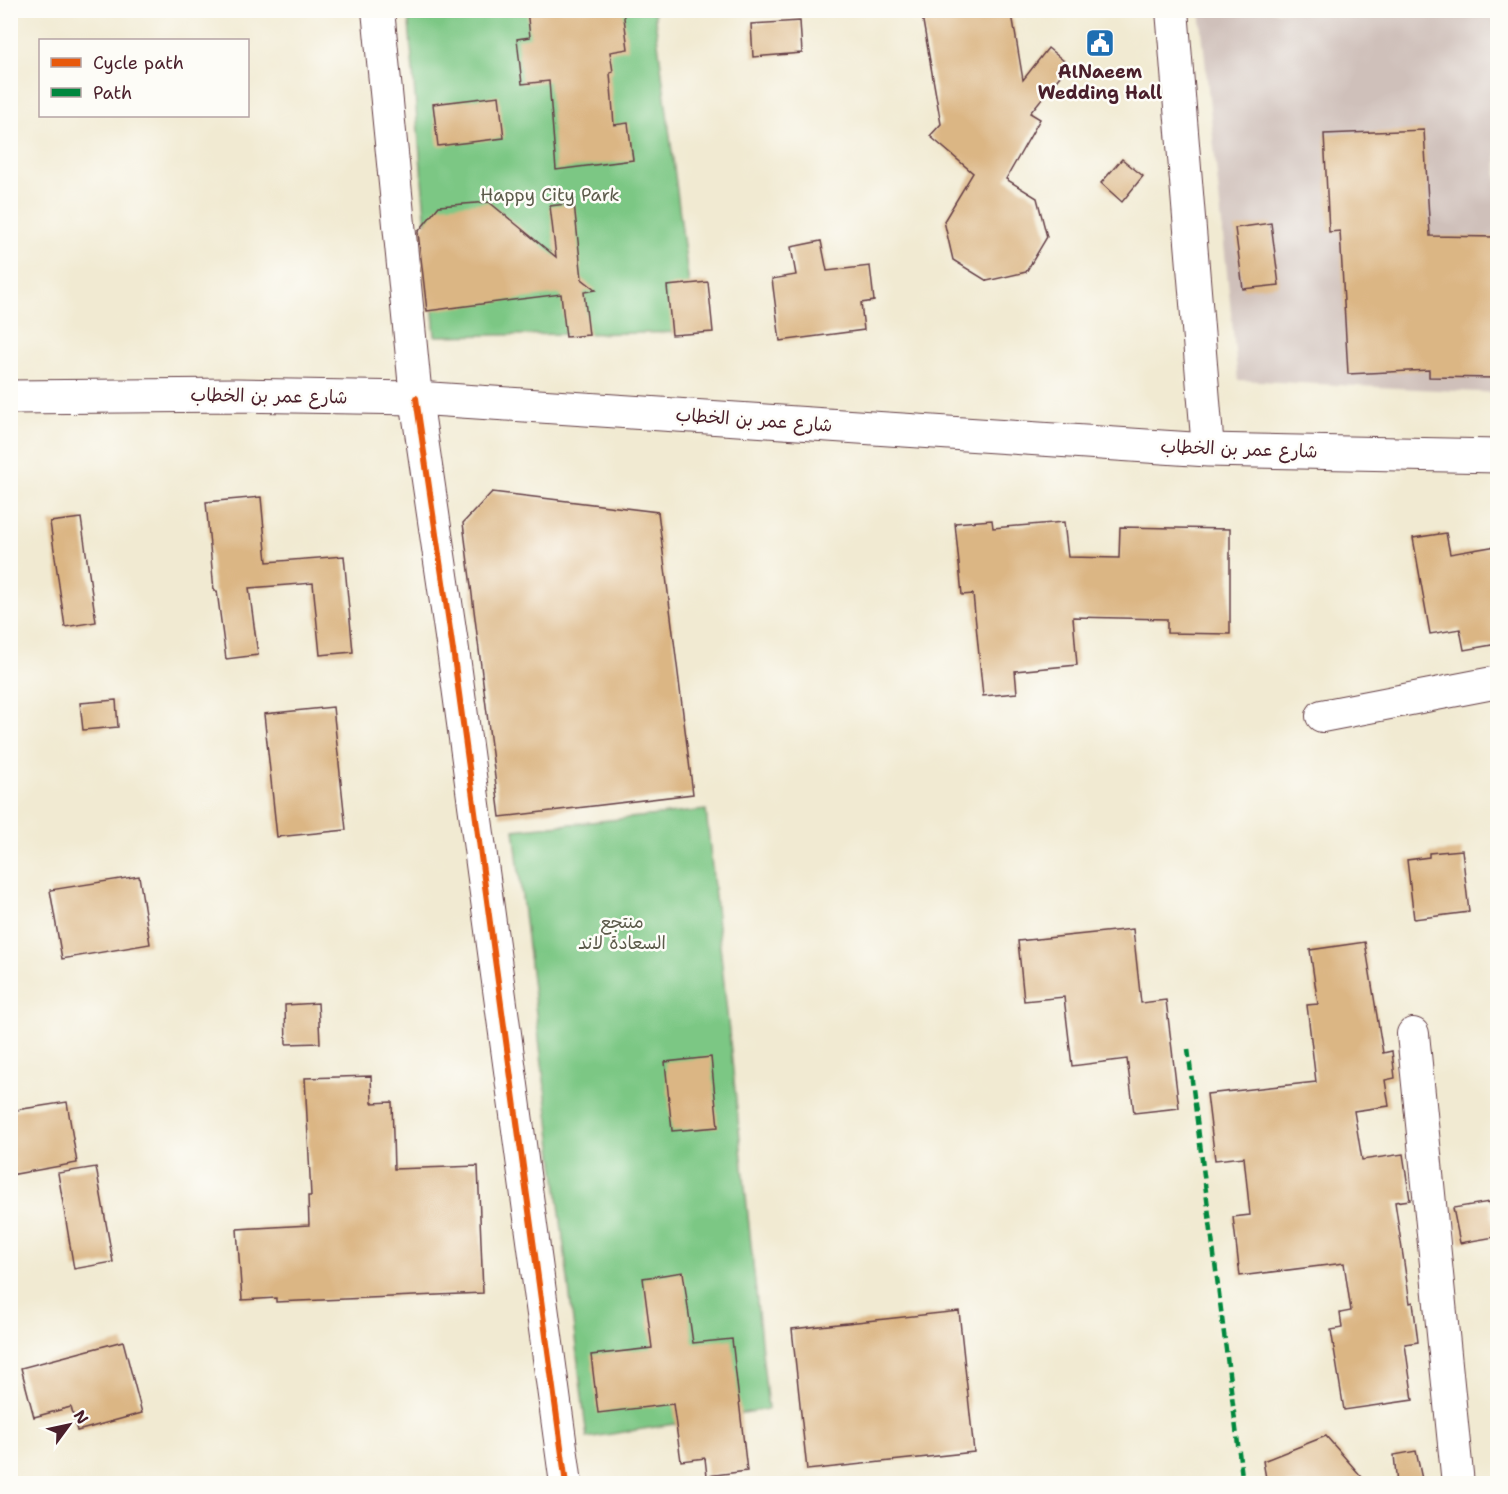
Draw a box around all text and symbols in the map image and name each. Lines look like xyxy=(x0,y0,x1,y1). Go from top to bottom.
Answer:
public building icon: AlNaeem Wedding Hall xyxy=(1084,27,1116,59)
legend xyxy=(39,39,249,117)
text: Cycle path xyxy=(93,51,184,75)
place label: AlNaeem Wedding Hall xyxy=(1038,60,1162,105)
text: Path xyxy=(93,81,132,105)
park label: Happy City Park xyxy=(480,183,620,207)
street label: شارع عمر بن الخطاب xyxy=(190,383,348,409)
street label: شارع عمر بن الخطاب xyxy=(675,403,833,437)
street label: شارع عمر بن الخطاب xyxy=(1160,434,1318,464)
park label: منتجع السعادة لاند xyxy=(578,910,666,955)
north arrow xyxy=(39,1395,99,1455)
text: N xyxy=(69,1406,93,1428)

